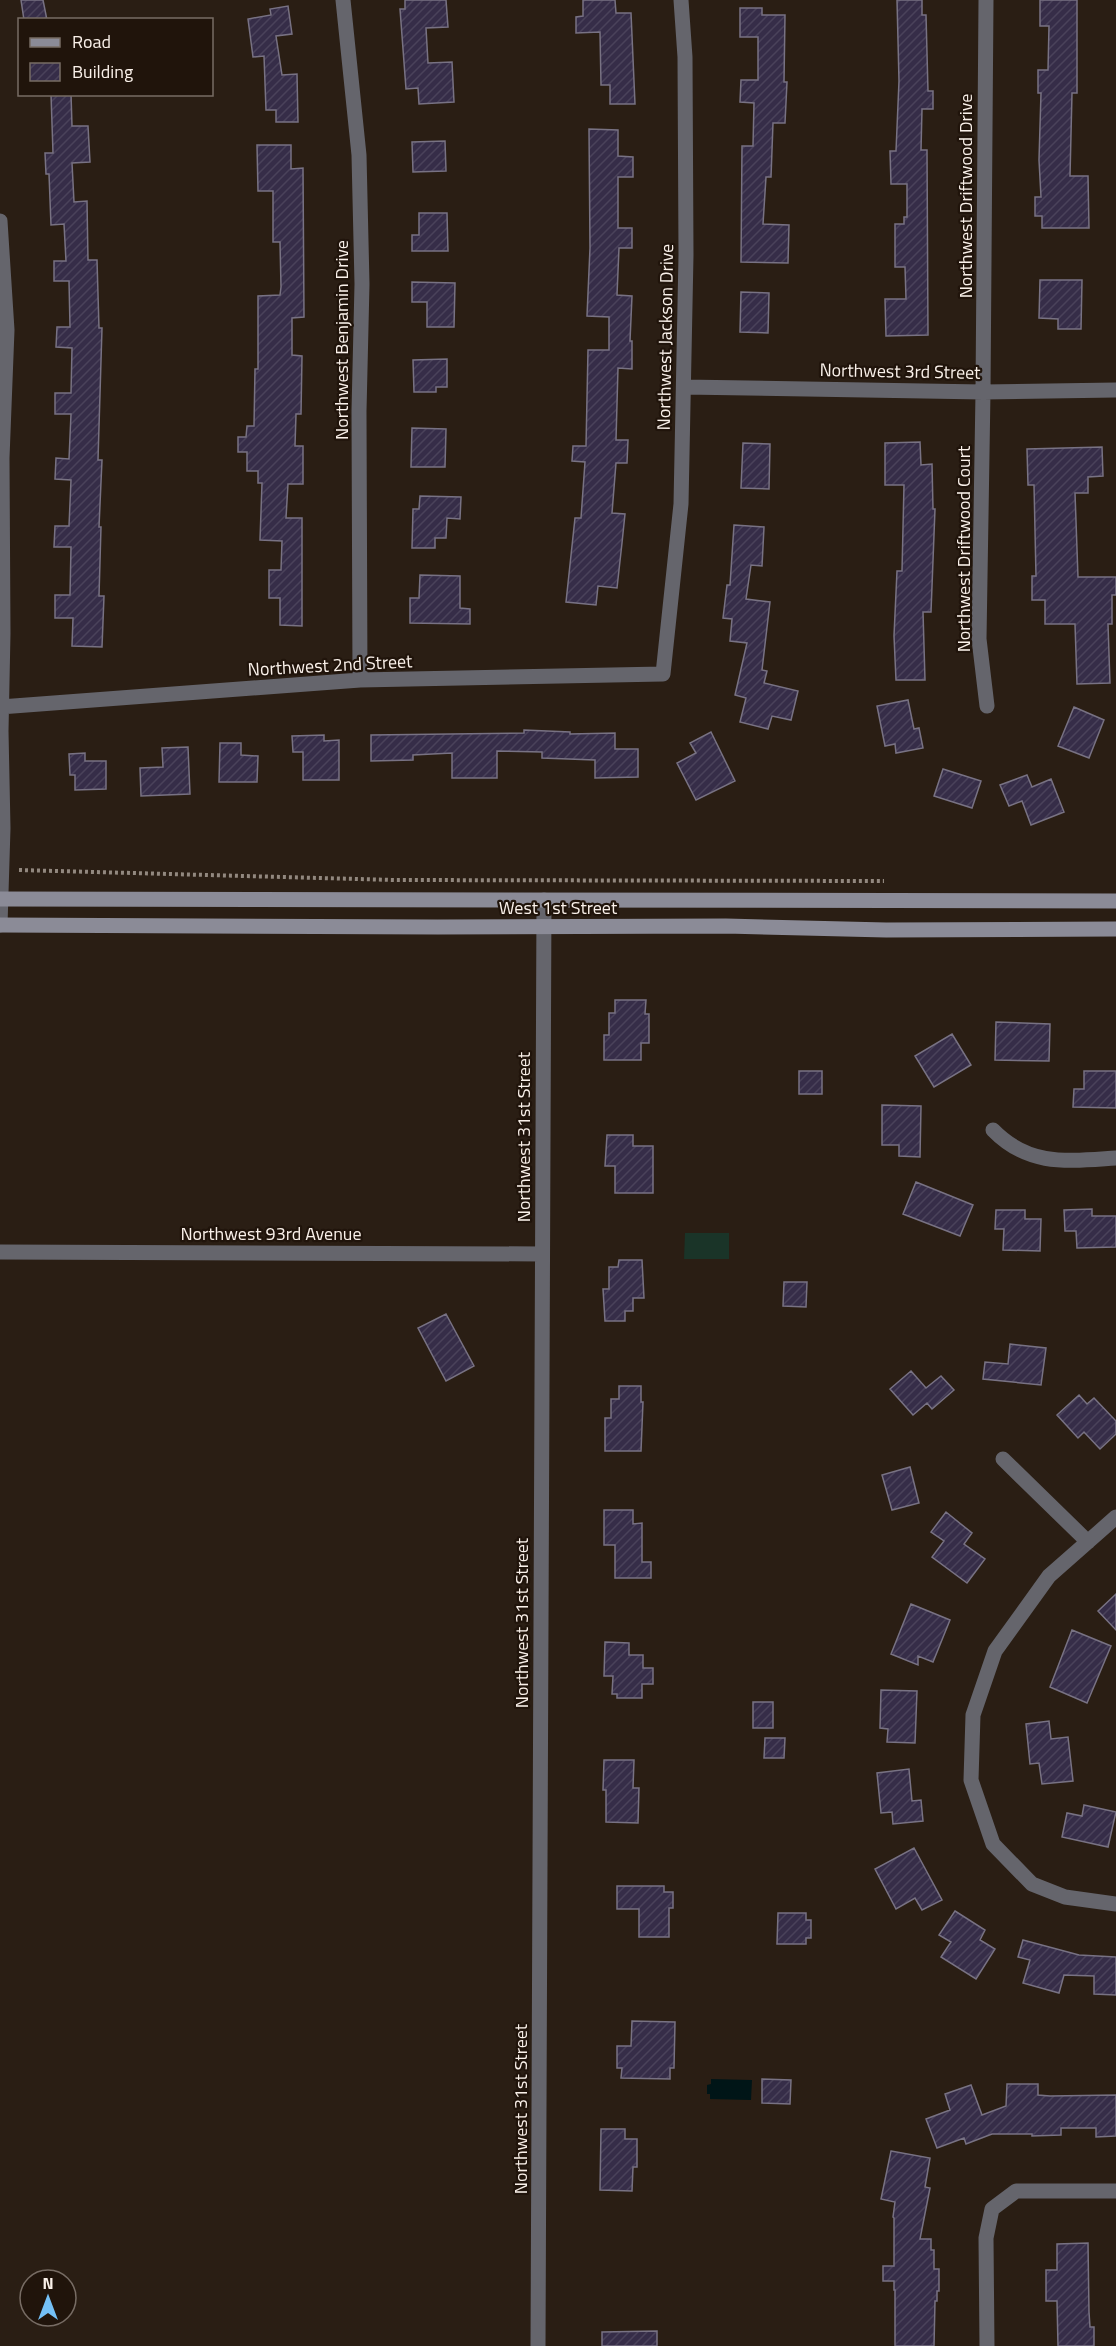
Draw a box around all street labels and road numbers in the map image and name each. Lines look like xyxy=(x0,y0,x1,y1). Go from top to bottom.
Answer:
street label: Northwest Driftwood Drive xyxy=(952,94,979,298)
street label: Northwest Benjamin Drive xyxy=(328,240,355,440)
street label: Northwest Jackson Drive xyxy=(650,243,680,431)
street label: Northwest 3rd Street xyxy=(819,356,981,386)
street label: Northwest Driftwood Court xyxy=(950,445,977,652)
street label: Northwest 2nd Street xyxy=(247,647,414,683)
street label: West 1st Street xyxy=(499,894,618,921)
street label: Northwest 31st Street xyxy=(510,1051,537,1222)
street label: Northwest 93rd Avenue xyxy=(180,1220,362,1247)
street label: Northwest 31st Street xyxy=(508,1537,535,1708)
street label: Northwest 31st Street xyxy=(507,2023,534,2194)

